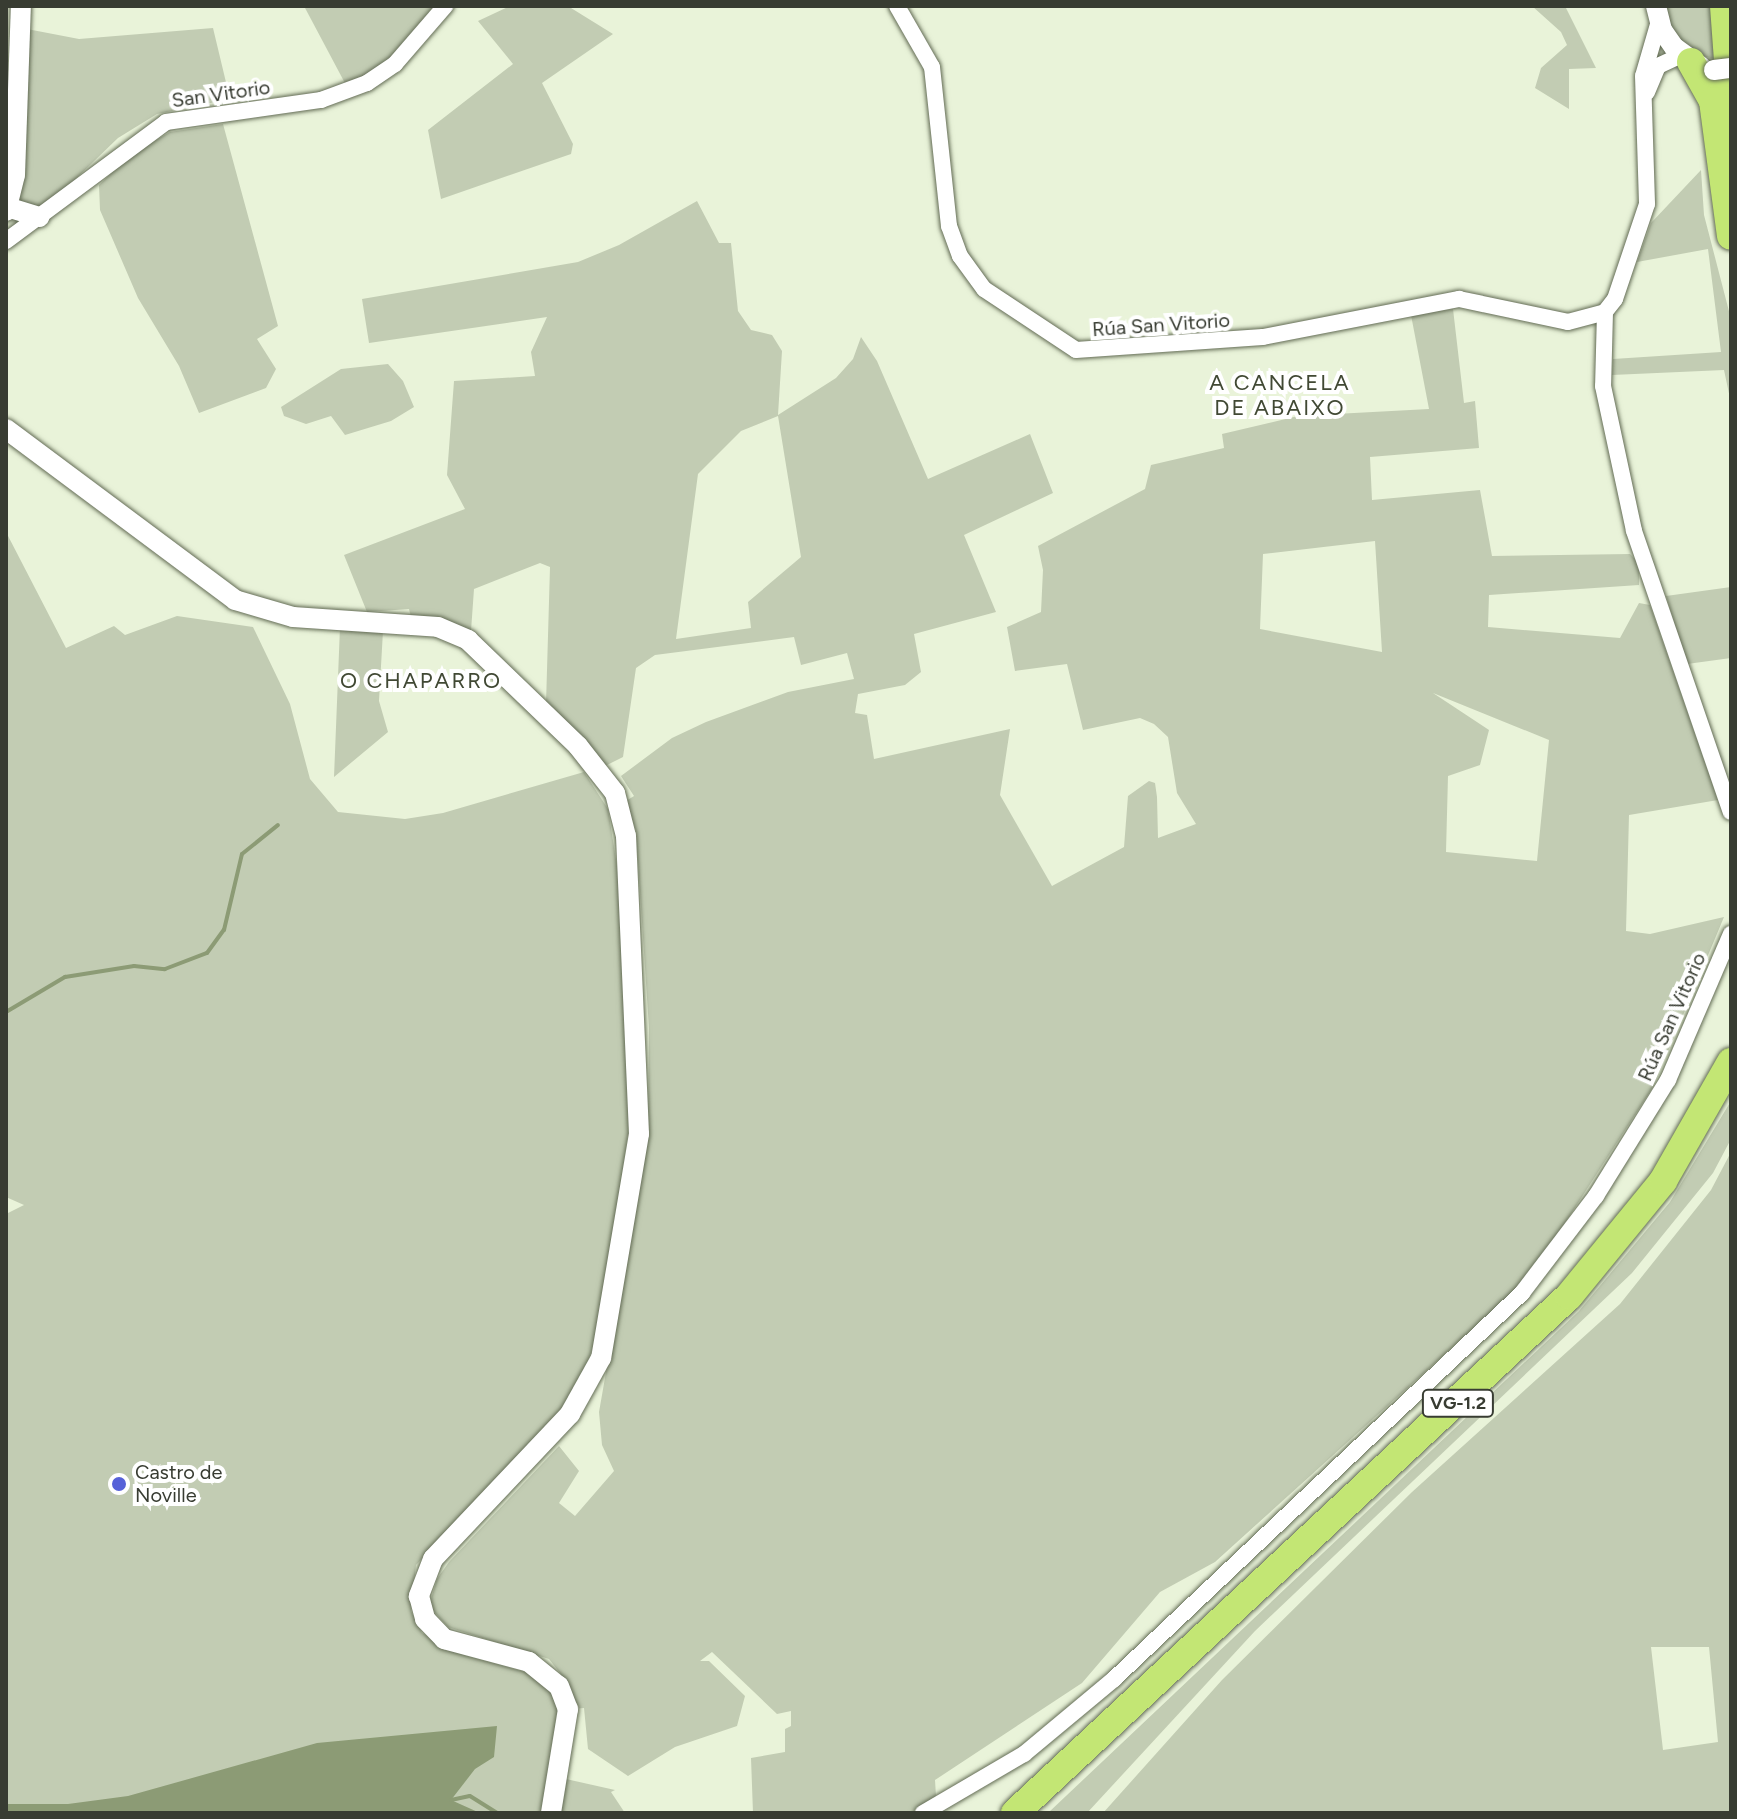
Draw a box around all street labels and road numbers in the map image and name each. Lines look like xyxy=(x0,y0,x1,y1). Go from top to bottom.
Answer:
street label: San Vitorio xyxy=(170,75,272,113)
street label: Rúa San Vitorio xyxy=(1091,308,1231,342)
street label: Rúa San Vitorio xyxy=(1633,949,1711,1085)
road number: VG-1.2 xyxy=(1420,1389,1496,1417)

